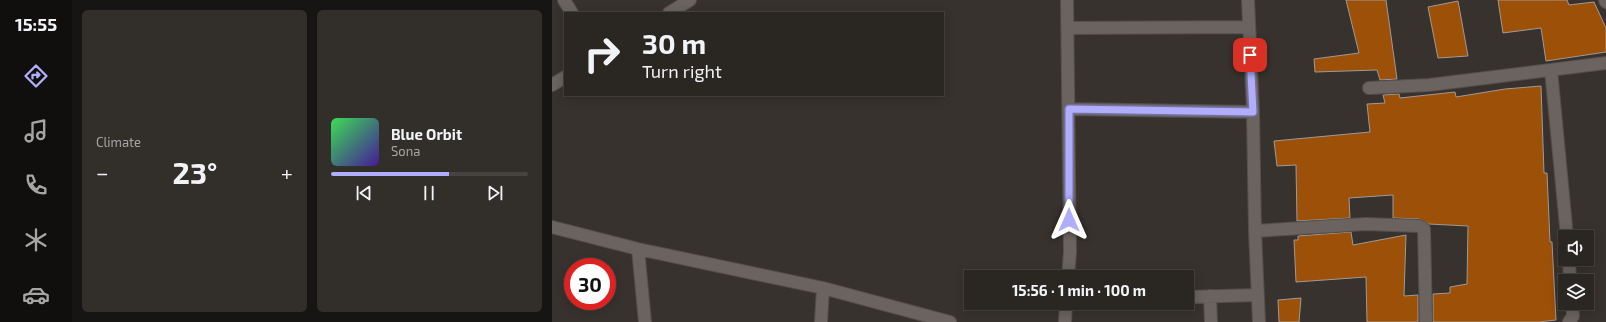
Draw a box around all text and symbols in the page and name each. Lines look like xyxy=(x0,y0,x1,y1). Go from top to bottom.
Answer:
text: 15:55 xyxy=(15,13,57,35)
text: 30 m xyxy=(642,26,706,60)
icon: right xyxy=(576,28,628,80)
pin xyxy=(1233,38,1267,72)
icon: arrive xyxy=(1239,44,1261,66)
text: Turn right xyxy=(642,60,722,82)
icon: directions xyxy=(22,62,50,90)
icon: music xyxy=(22,117,50,145)
text: Blue Orbit xyxy=(391,125,462,143)
text: Climate xyxy=(96,134,141,150)
text: Sona xyxy=(391,143,420,159)
text: 23° xyxy=(172,154,217,190)
text: − xyxy=(96,159,109,185)
text: + xyxy=(281,159,293,185)
icon: phone xyxy=(22,171,50,199)
icon: previous xyxy=(353,182,375,204)
icon: pause xyxy=(418,182,440,204)
icon: next xyxy=(484,182,506,204)
position arrow xyxy=(1048,199,1090,241)
icon: climate xyxy=(22,226,50,254)
map controls xyxy=(1558,230,1594,310)
button: sound xyxy=(1558,230,1594,266)
speed limit sign: 30 xyxy=(564,258,616,310)
button: layers xyxy=(1558,274,1594,310)
icon: car xyxy=(22,281,50,309)
text: 15:56 · 1 min · 100 m xyxy=(1012,281,1146,299)

